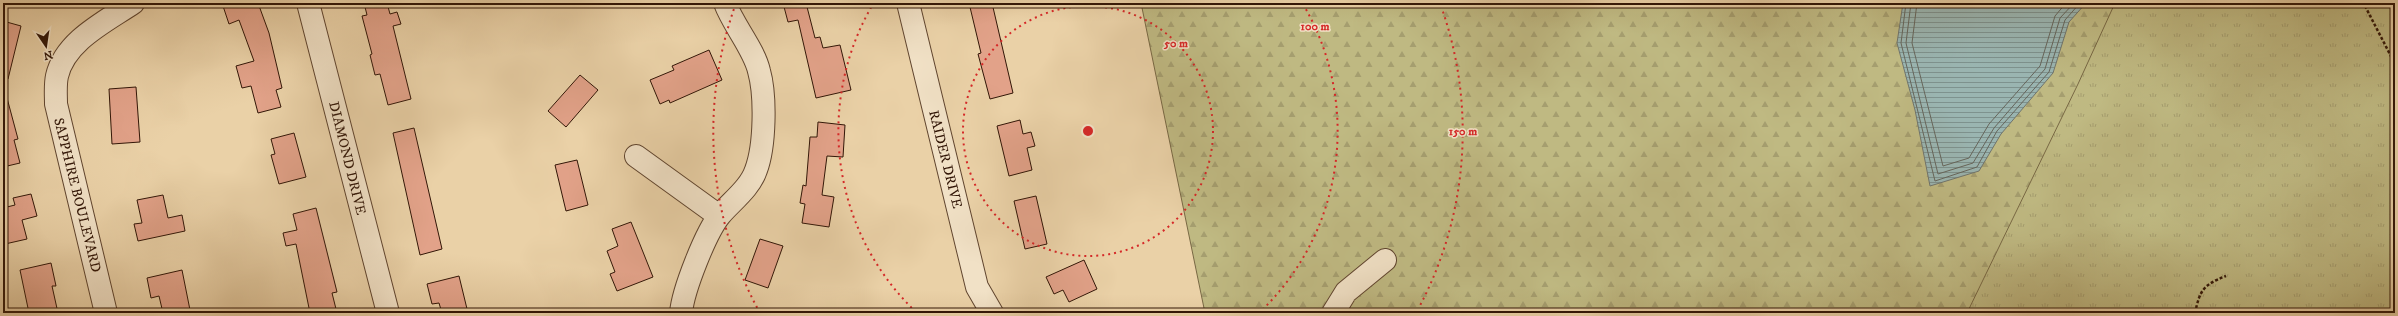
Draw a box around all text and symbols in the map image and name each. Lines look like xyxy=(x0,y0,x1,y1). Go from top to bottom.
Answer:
text: 100 m xyxy=(1301,19,1329,34)
north arrow xyxy=(26,26,66,66)
text: 50 m xyxy=(1163,36,1188,51)
text: N xyxy=(42,47,54,63)
street label: DIAMOND DRIVE xyxy=(324,100,370,217)
street label: RAIDER DRIVE xyxy=(924,108,966,210)
street label: SAPPHIRE BOULEVARD xyxy=(49,116,105,274)
centre of rings xyxy=(1081,124,1095,138)
text: 150 m xyxy=(1449,124,1477,139)

